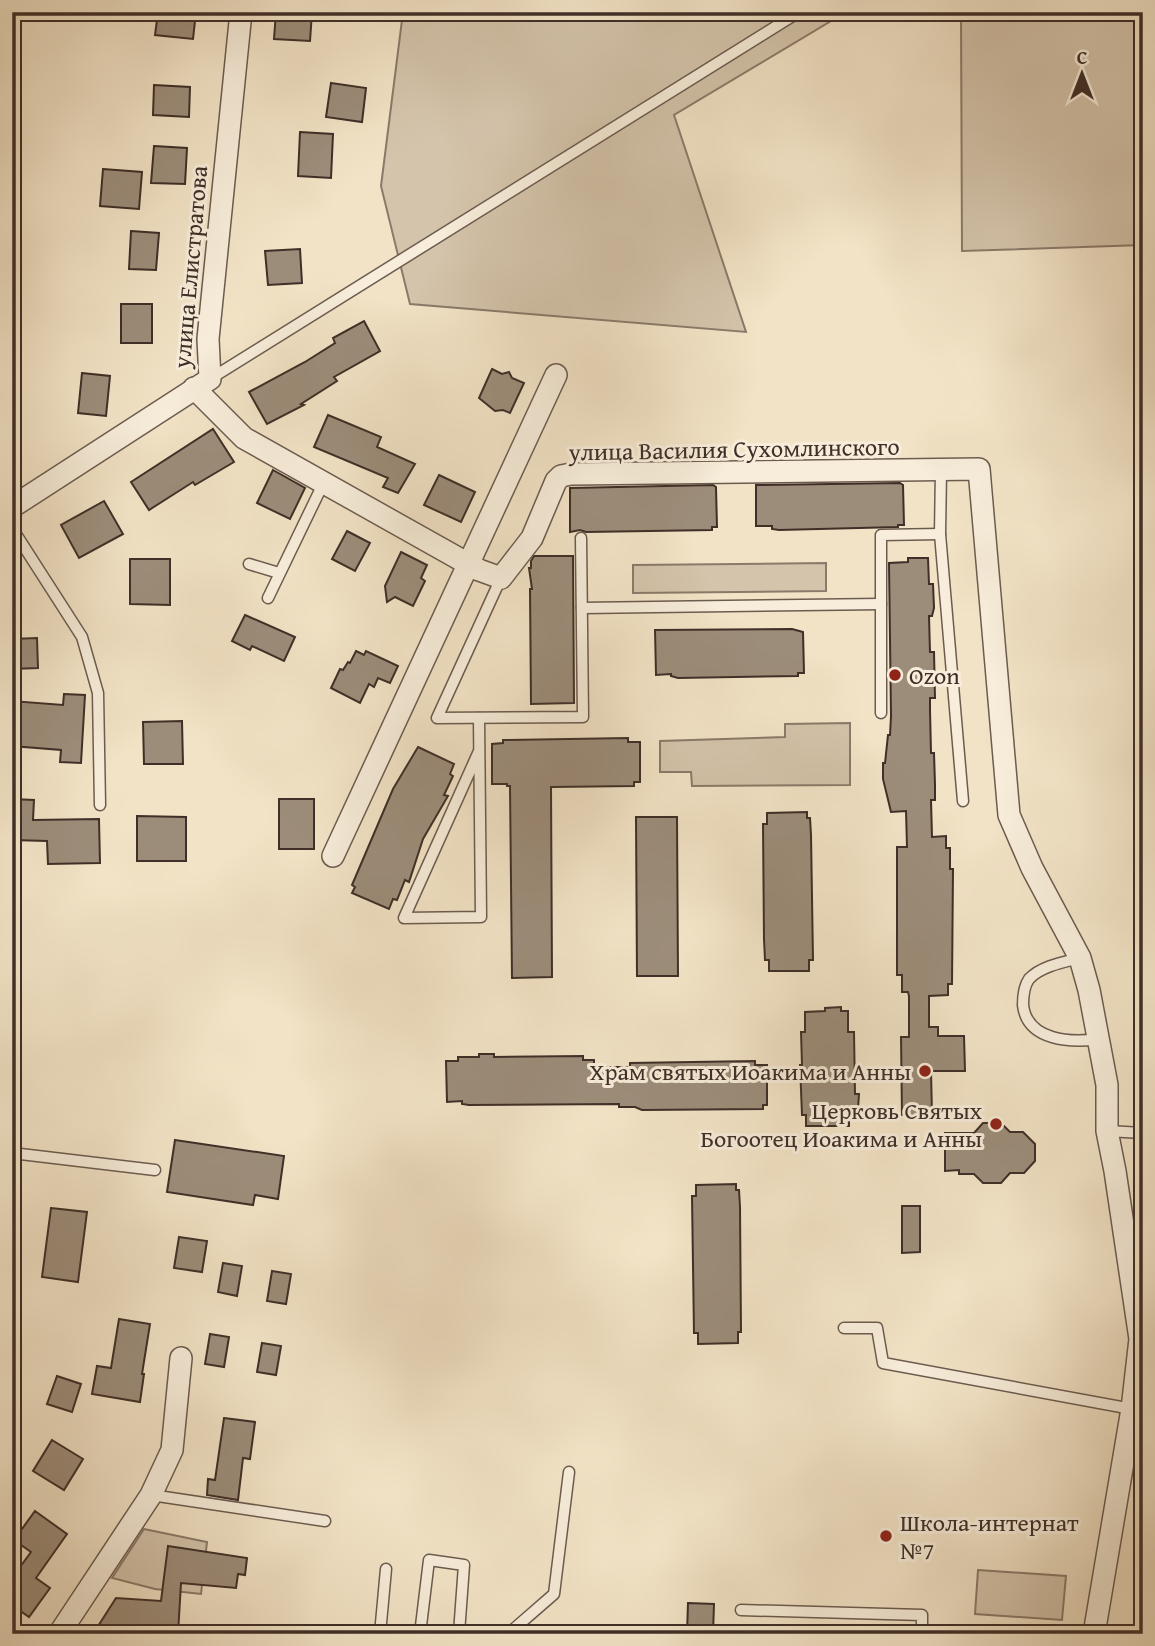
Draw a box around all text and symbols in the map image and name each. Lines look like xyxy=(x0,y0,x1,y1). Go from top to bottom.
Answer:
north arrow xyxy=(1046,38,1116,108)
text: С xyxy=(1077,43,1088,71)
street label: улица Елистратова xyxy=(164,164,216,371)
street label: улица Василия Сухомлинского xyxy=(567,429,900,469)
place label: Ozon xyxy=(909,658,960,693)
marker: Ozon xyxy=(887,667,903,683)
place label: Храм святых Иоакима и Анны xyxy=(590,1054,911,1089)
marker: Храм святых Иоакима и Анны xyxy=(917,1063,933,1079)
place label: Церковь Святых Богоотец Иоакима и Анны xyxy=(700,1093,983,1156)
marker: Церковь Святых Богоотец Иоакима и Анны xyxy=(988,1116,1004,1132)
place label: Школа-интернат №7 xyxy=(900,1505,1079,1568)
marker: Школа-интернат №7 xyxy=(878,1528,894,1544)

